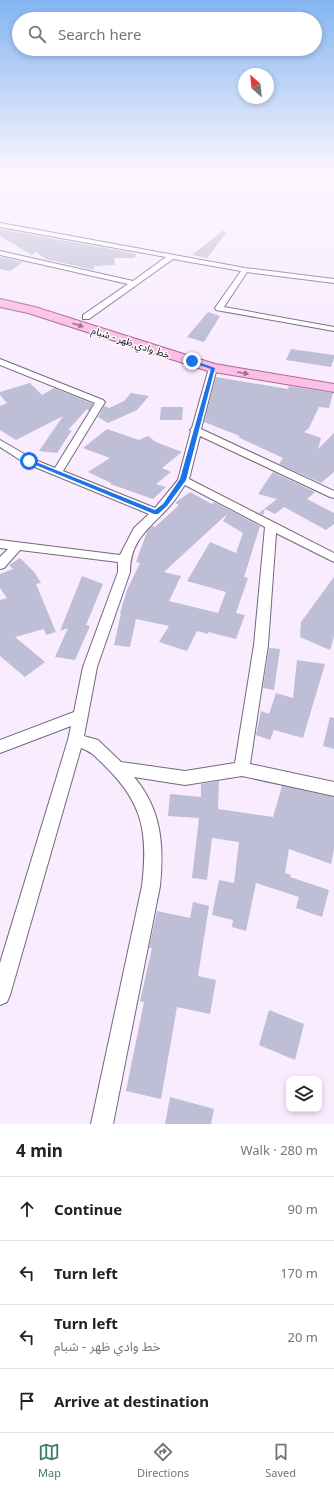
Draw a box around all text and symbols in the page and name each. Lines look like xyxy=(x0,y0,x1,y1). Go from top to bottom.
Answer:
search box xyxy=(12,12,322,56)
icon: search xyxy=(26,23,48,45)
text: Search here xyxy=(58,24,141,44)
north arrow xyxy=(238,68,274,104)
one-way arrow xyxy=(72,322,84,328)
street label: خط وادي ظهر - شبام xyxy=(89,323,172,363)
route end xyxy=(183,352,201,370)
one-way arrow xyxy=(237,370,249,376)
route start xyxy=(20,452,38,470)
map controls xyxy=(286,1076,322,1112)
button: layers xyxy=(286,1076,322,1112)
text: 4 min xyxy=(16,1139,63,1162)
text: Walk · 280 m xyxy=(240,1141,318,1159)
icon: ahead xyxy=(16,1198,38,1220)
text: Continue xyxy=(54,1199,122,1219)
text: 90 m xyxy=(288,1200,318,1218)
icon: left xyxy=(16,1262,38,1284)
text: Turn left xyxy=(54,1263,118,1283)
text: 170 m xyxy=(280,1264,318,1282)
text: Turn left xyxy=(54,1313,118,1333)
icon: left xyxy=(16,1326,38,1348)
text: 20 m xyxy=(288,1328,318,1346)
text: خط وادي ظهر - شبام xyxy=(54,1337,160,1355)
icon: arrive xyxy=(16,1390,38,1412)
text: Arrive at destination xyxy=(54,1391,209,1411)
tab: Map xyxy=(38,1441,61,1480)
tab: Directions xyxy=(137,1441,189,1480)
tab: Saved xyxy=(265,1441,296,1480)

